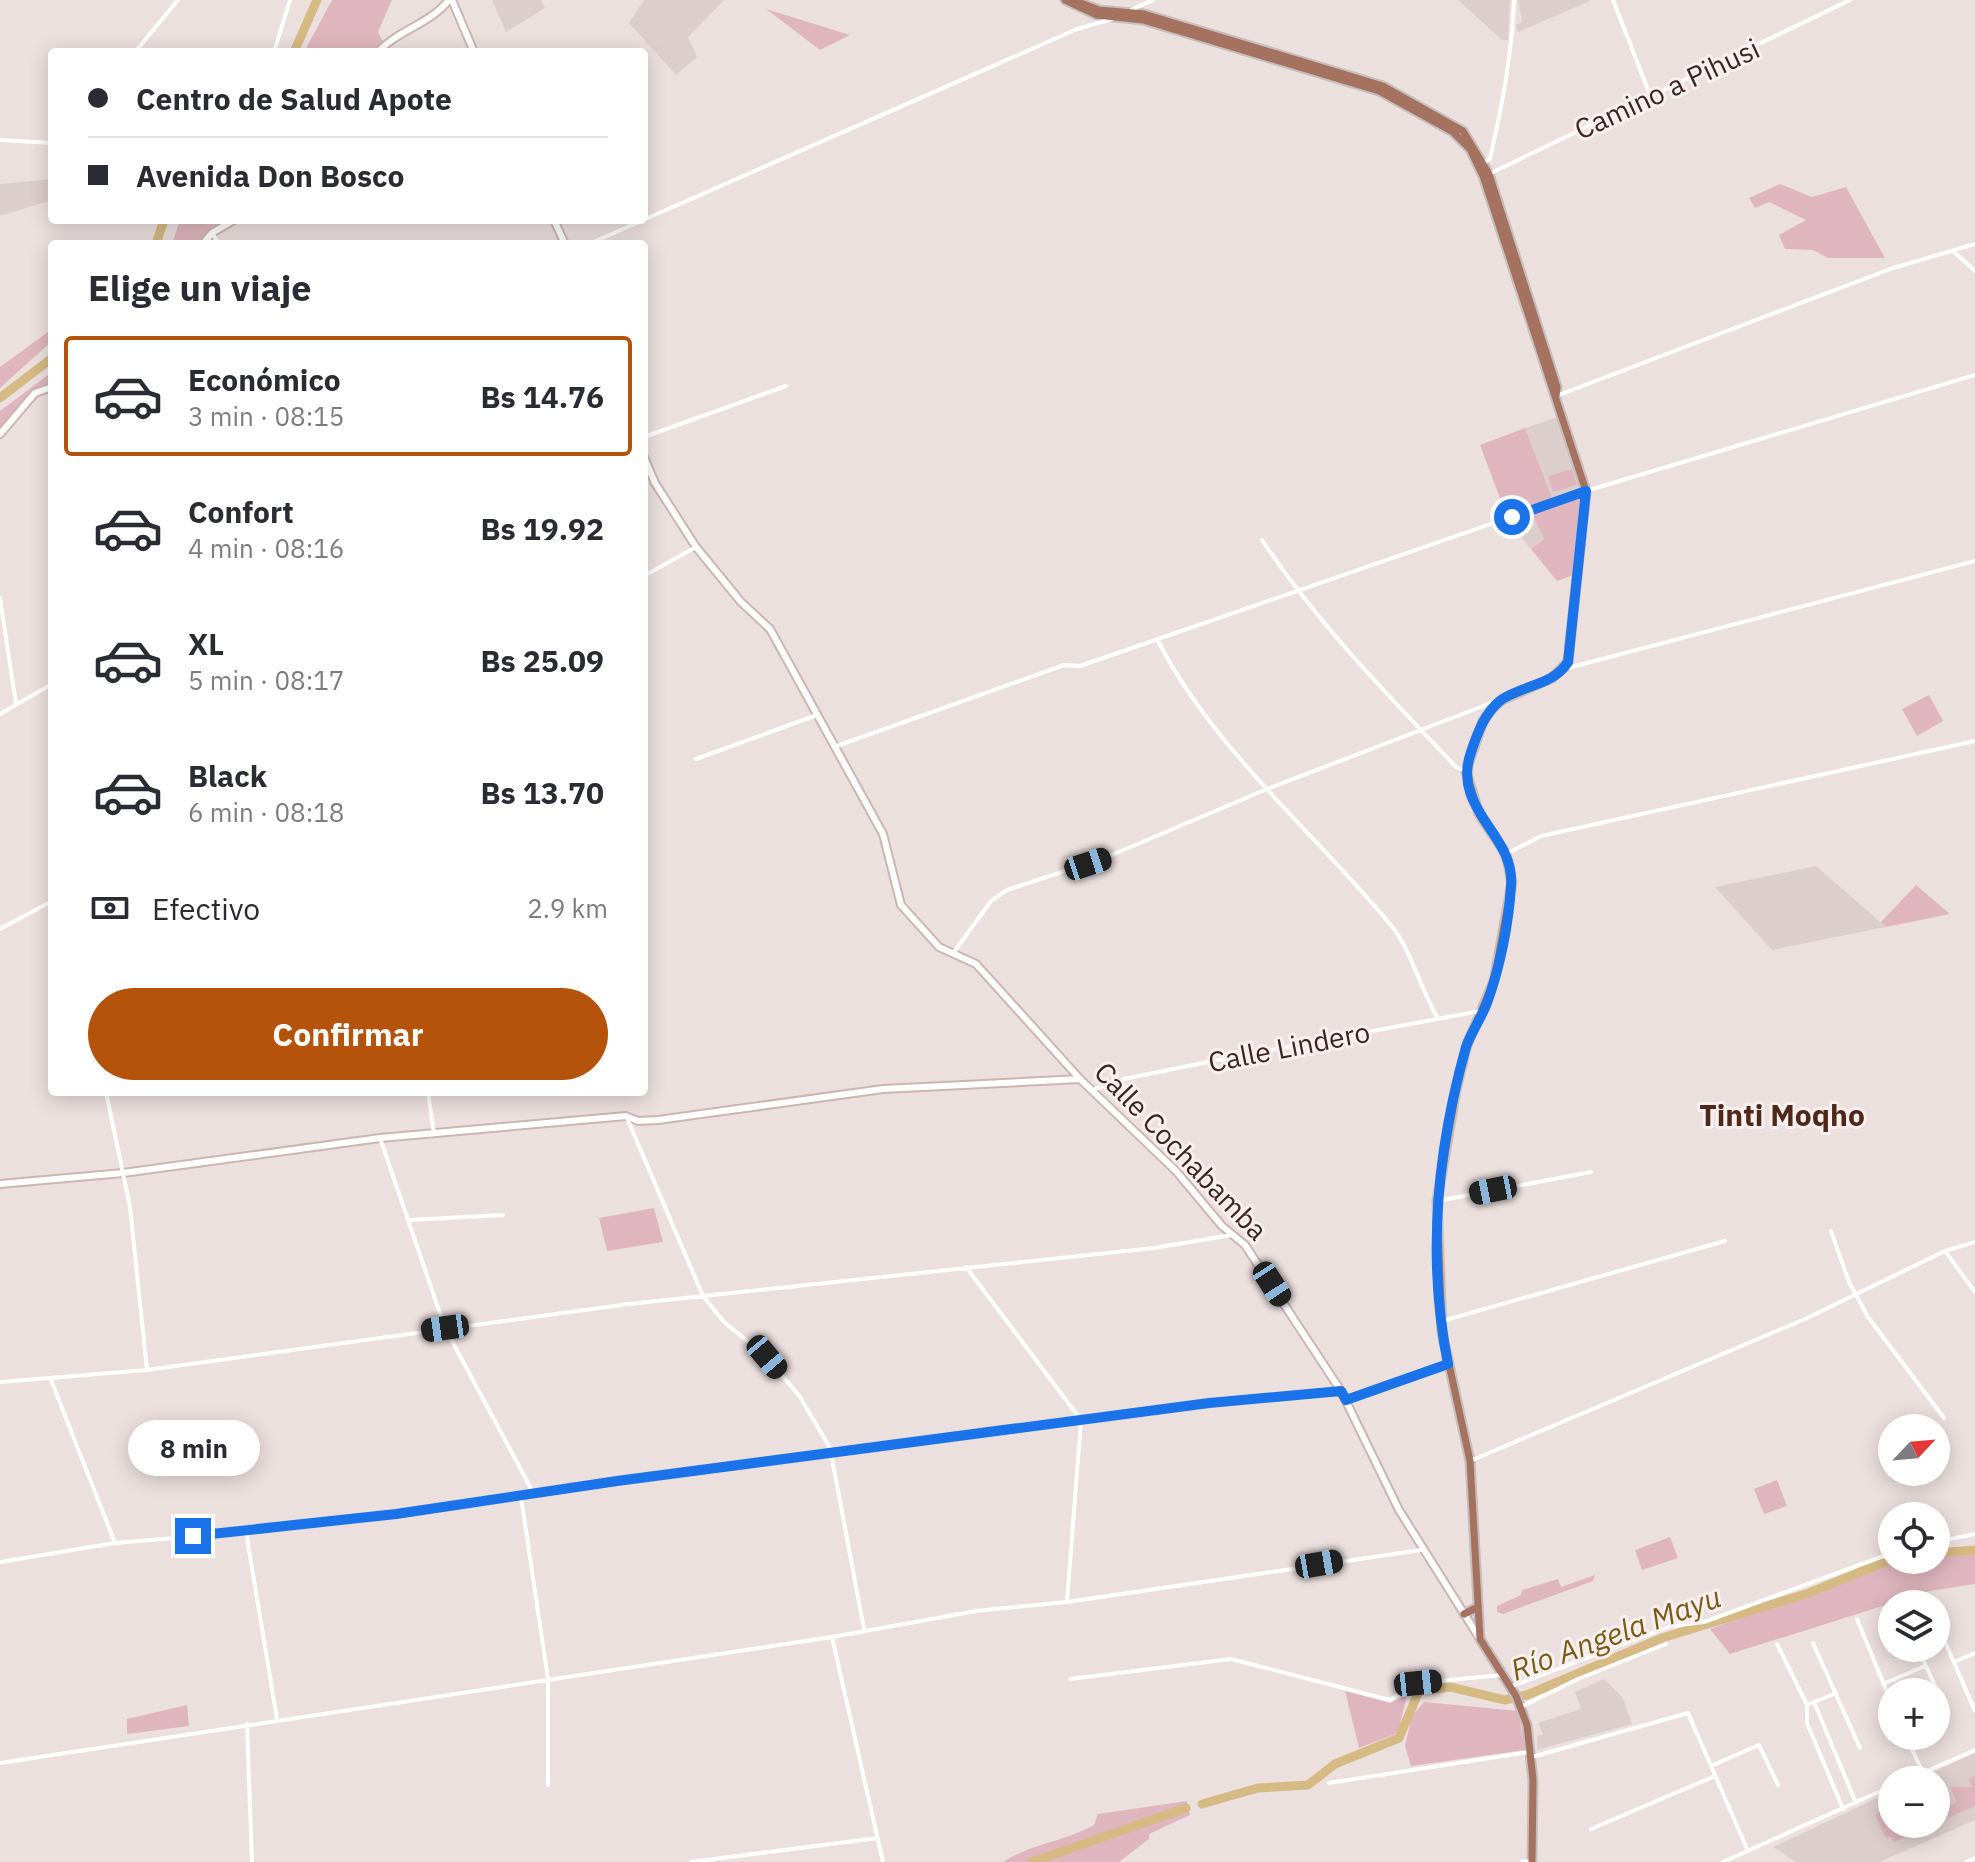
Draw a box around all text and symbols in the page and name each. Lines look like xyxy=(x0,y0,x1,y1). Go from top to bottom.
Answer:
street label: Camino a Pihusi xyxy=(1568,30,1765,148)
text: Centro de Salud Apote xyxy=(136,79,452,118)
text: Avenida Don Bosco xyxy=(136,156,404,195)
text: Elige un viaje xyxy=(88,264,312,311)
icon: car xyxy=(92,360,164,432)
text: Económico xyxy=(188,360,341,399)
text: Bs 14.76 xyxy=(480,377,604,416)
text: 3 min · 08:15 xyxy=(188,399,344,433)
icon: car xyxy=(92,492,164,564)
text: Confort xyxy=(188,492,294,531)
route start xyxy=(1494,499,1530,535)
text: Bs 19.92 xyxy=(480,509,604,548)
text: 4 min · 08:16 xyxy=(188,531,344,565)
icon: car xyxy=(92,624,164,696)
text: XL xyxy=(188,624,224,663)
text: Bs 25.09 xyxy=(480,641,604,680)
text: 5 min · 08:17 xyxy=(188,663,344,697)
icon: car xyxy=(92,756,164,828)
text: Black xyxy=(188,756,267,795)
text: Bs 13.70 xyxy=(480,773,604,812)
text: 6 min · 08:18 xyxy=(188,795,344,829)
car xyxy=(1061,845,1115,883)
icon: cash xyxy=(88,886,132,930)
text: Efectivo xyxy=(152,889,260,928)
text: 2.9 km xyxy=(527,891,608,925)
button: Confirmar xyxy=(88,988,608,1080)
street label: Calle Lindero xyxy=(1205,1013,1373,1080)
street label: Calle Cochabamba xyxy=(1087,1054,1276,1248)
district label: Tinti Moqho xyxy=(1699,1095,1865,1134)
car xyxy=(1467,1174,1519,1206)
car xyxy=(1249,1257,1295,1311)
car xyxy=(420,1313,470,1343)
car xyxy=(742,1331,792,1383)
north arrow xyxy=(1878,1414,1950,1486)
map controls xyxy=(1878,1414,1950,1838)
callout: 8 min xyxy=(127,1420,259,1476)
text: 8 min xyxy=(160,1431,228,1465)
button: locate xyxy=(1878,1502,1950,1574)
route end xyxy=(175,1518,211,1554)
car xyxy=(1293,1548,1345,1580)
water label: Río Angela Mayu xyxy=(1505,1576,1726,1689)
button: layers xyxy=(1878,1590,1950,1662)
car xyxy=(1393,1669,1443,1697)
button: + xyxy=(1878,1678,1950,1750)
button: − xyxy=(1878,1766,1950,1838)

